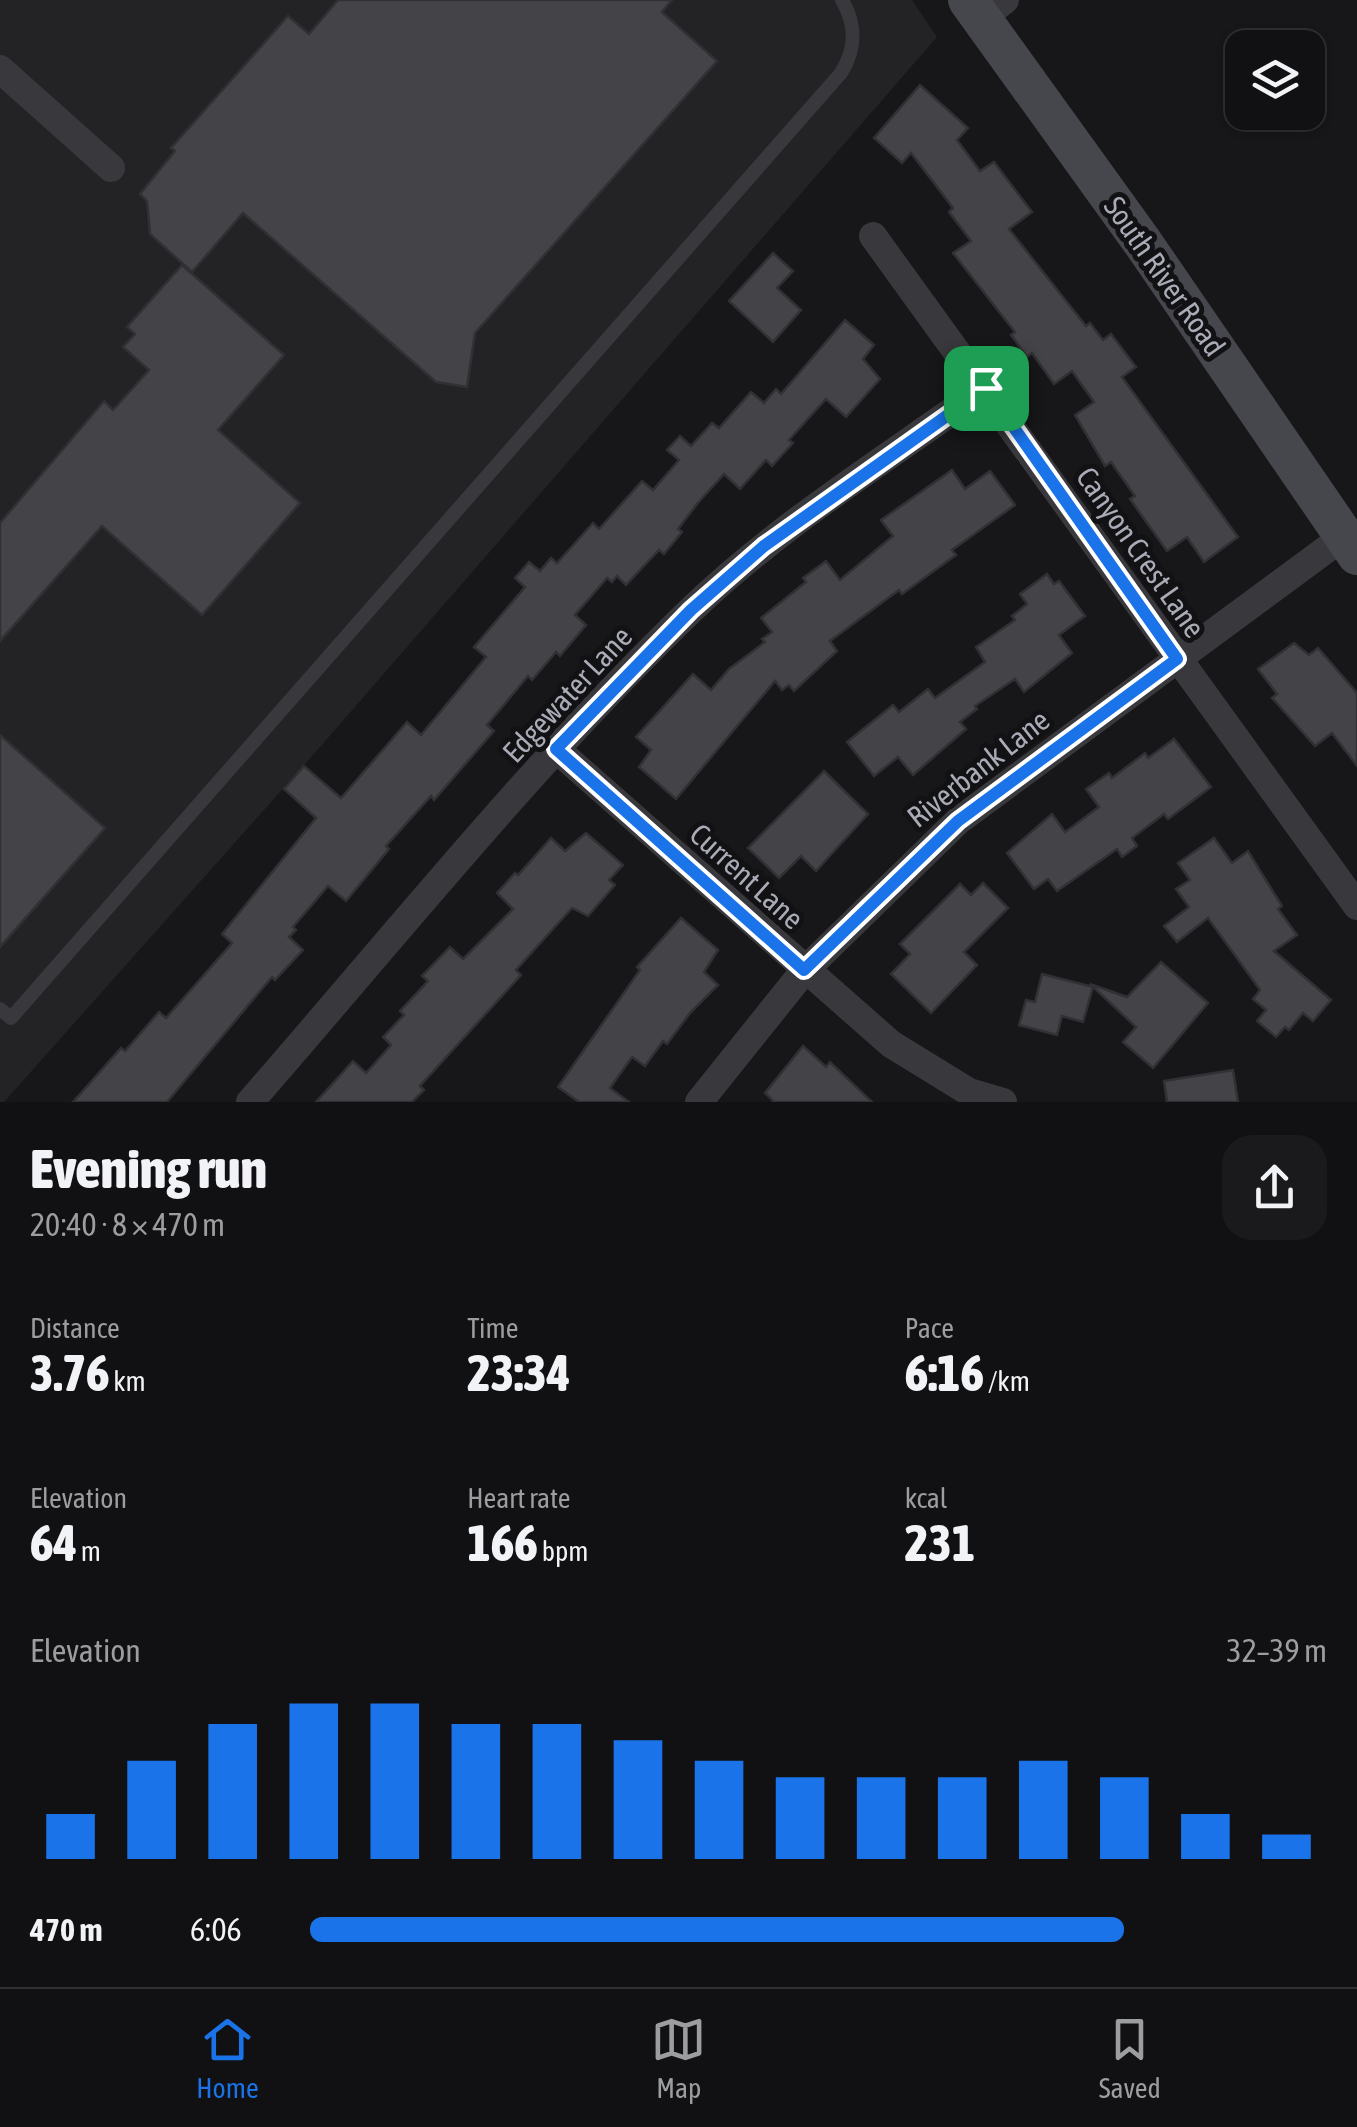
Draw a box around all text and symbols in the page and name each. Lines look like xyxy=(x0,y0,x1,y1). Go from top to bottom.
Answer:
map controls xyxy=(1225,30,1325,130)
button: layers xyxy=(1225,30,1325,130)
street label: South River Road xyxy=(1098,190,1232,362)
pin xyxy=(944,346,1029,431)
icon: arrive xyxy=(959,361,1014,416)
street label: Canyon Crest Lane xyxy=(1070,460,1212,644)
street label: Edgewater Lane xyxy=(496,619,638,769)
street label: Riverbank Lane xyxy=(900,702,1056,834)
street label: Current Lane xyxy=(683,816,811,936)
button: share xyxy=(1222,1135,1327,1240)
text: Evening run xyxy=(30,1137,267,1200)
text: 20:40 · 8 × 470 m xyxy=(30,1206,225,1243)
text: Distance xyxy=(30,1312,120,1344)
text: Time xyxy=(467,1312,518,1344)
text: Pace xyxy=(905,1312,954,1344)
text: 3.76 xyxy=(30,1344,109,1402)
text: 23:34 xyxy=(467,1344,570,1402)
text: 6:16 xyxy=(905,1344,984,1402)
text: km xyxy=(109,1365,146,1397)
text: /km xyxy=(984,1365,1030,1397)
text: Elevation xyxy=(30,1482,127,1514)
text: Heart rate xyxy=(467,1482,570,1514)
text: kcal xyxy=(905,1482,947,1514)
text: 64 xyxy=(30,1514,77,1572)
text: 166 xyxy=(467,1514,538,1572)
text: 231 xyxy=(905,1514,975,1572)
text: m xyxy=(77,1535,101,1567)
text: bpm xyxy=(538,1535,588,1567)
text: Elevation xyxy=(30,1632,141,1669)
text: 32–39 m xyxy=(1227,1632,1327,1669)
text: 470 m xyxy=(30,1911,103,1948)
text: 6:06 xyxy=(190,1911,241,1948)
tab: Home xyxy=(196,2012,259,2104)
tab: Map xyxy=(651,2012,706,2104)
tab: Saved xyxy=(1099,2012,1161,2104)

